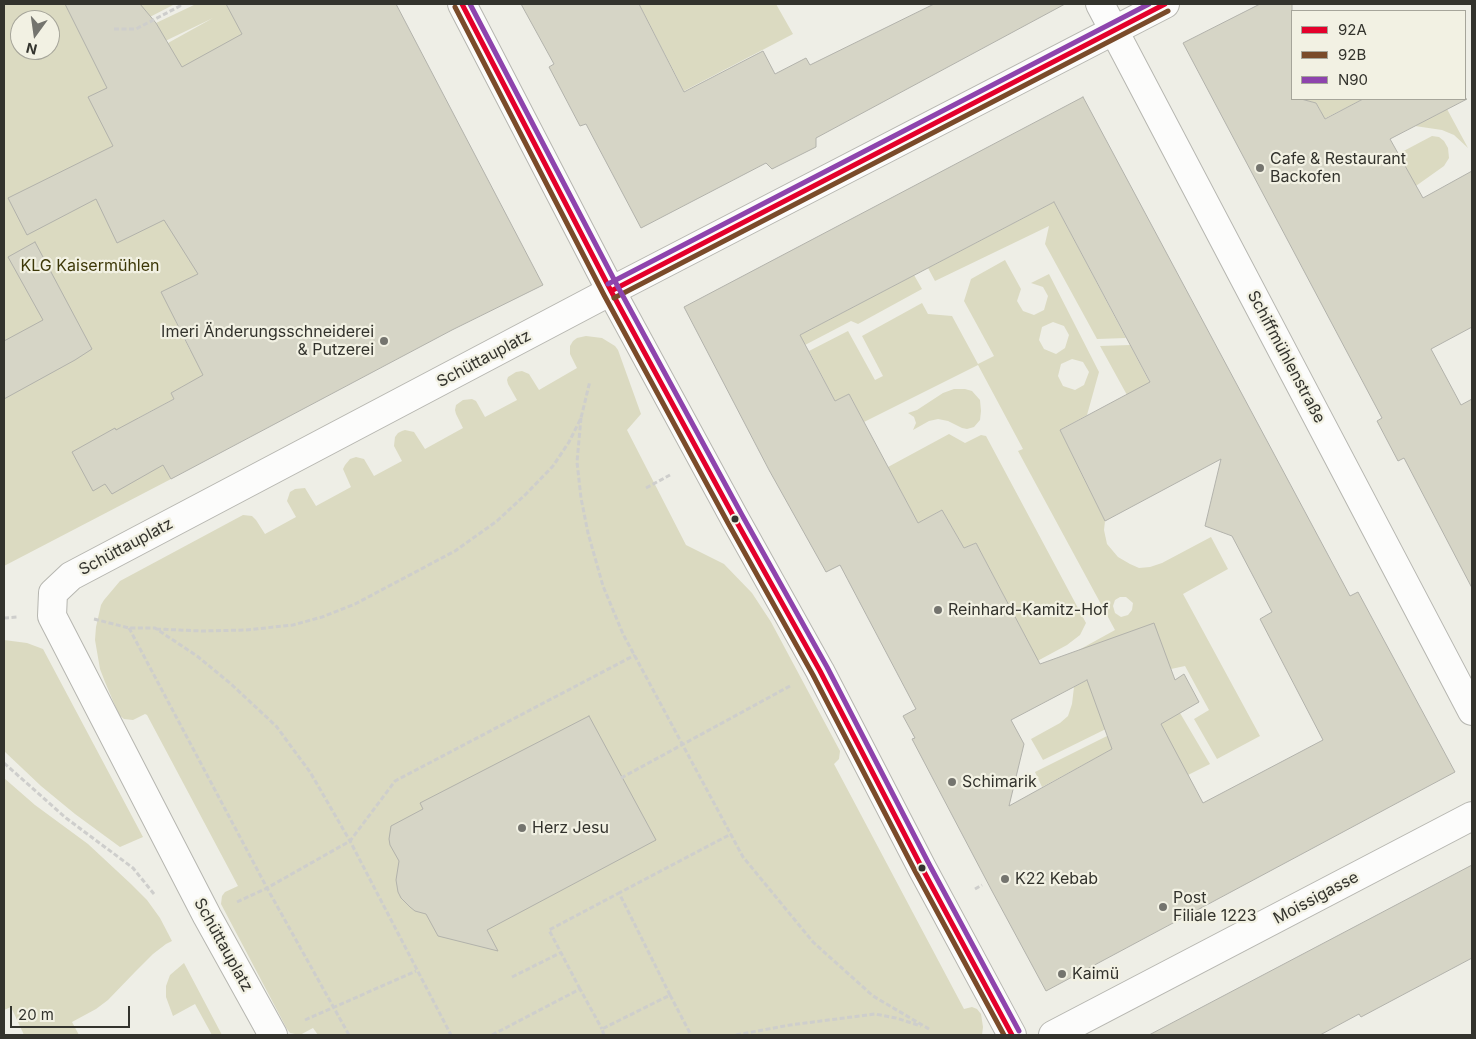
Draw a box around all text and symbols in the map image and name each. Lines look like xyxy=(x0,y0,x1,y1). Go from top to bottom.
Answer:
north arrow xyxy=(10,10,60,60)
legend xyxy=(1291,10,1466,100)
text: 92A xyxy=(1338,20,1367,39)
text: N xyxy=(24,40,39,59)
text: 92B xyxy=(1338,45,1366,64)
text: N90 xyxy=(1338,70,1368,89)
place label: Cafe & Restaurant Backofen xyxy=(1270,149,1406,187)
marker: Cafe & Restaurant Backofen xyxy=(1254,162,1266,174)
park label: KLG Kaisermühlen xyxy=(20,256,160,276)
street label: Schiffmühlenstraße xyxy=(1243,287,1329,427)
place label: Imeri Änderungsschneiderei & Putzerei xyxy=(161,322,374,360)
street label: Schüttauplatz xyxy=(434,326,534,392)
marker: Imeri Änderungsschneiderei & Putzerei xyxy=(378,335,390,347)
street label: Schüttauplatz xyxy=(76,514,176,580)
unlabelled marker xyxy=(730,514,740,524)
place label: Reinhard-Kamitz-Hof xyxy=(948,600,1109,620)
marker: Reinhard-Kamitz-Hof xyxy=(932,604,944,616)
place label: Schimarik xyxy=(962,772,1037,792)
marker: Schimarik xyxy=(946,776,958,788)
place label: Herz Jesu xyxy=(532,818,609,838)
marker: Herz Jesu xyxy=(516,822,528,834)
unlabelled marker xyxy=(917,863,927,873)
street label: Moissigasse xyxy=(1270,868,1362,928)
place label: K22 Kebab xyxy=(1015,869,1098,889)
marker: K22 Kebab xyxy=(999,873,1011,885)
place label: Post Filiale 1223 xyxy=(1173,888,1257,926)
street label: Schüttauplatz xyxy=(189,895,257,995)
marker: Post Filiale 1223 xyxy=(1157,901,1169,913)
place label: Kaimü xyxy=(1072,964,1119,984)
marker: Kaimü xyxy=(1056,968,1068,980)
scale bar xyxy=(12,996,132,1028)
text: 20 m xyxy=(18,1005,54,1024)

